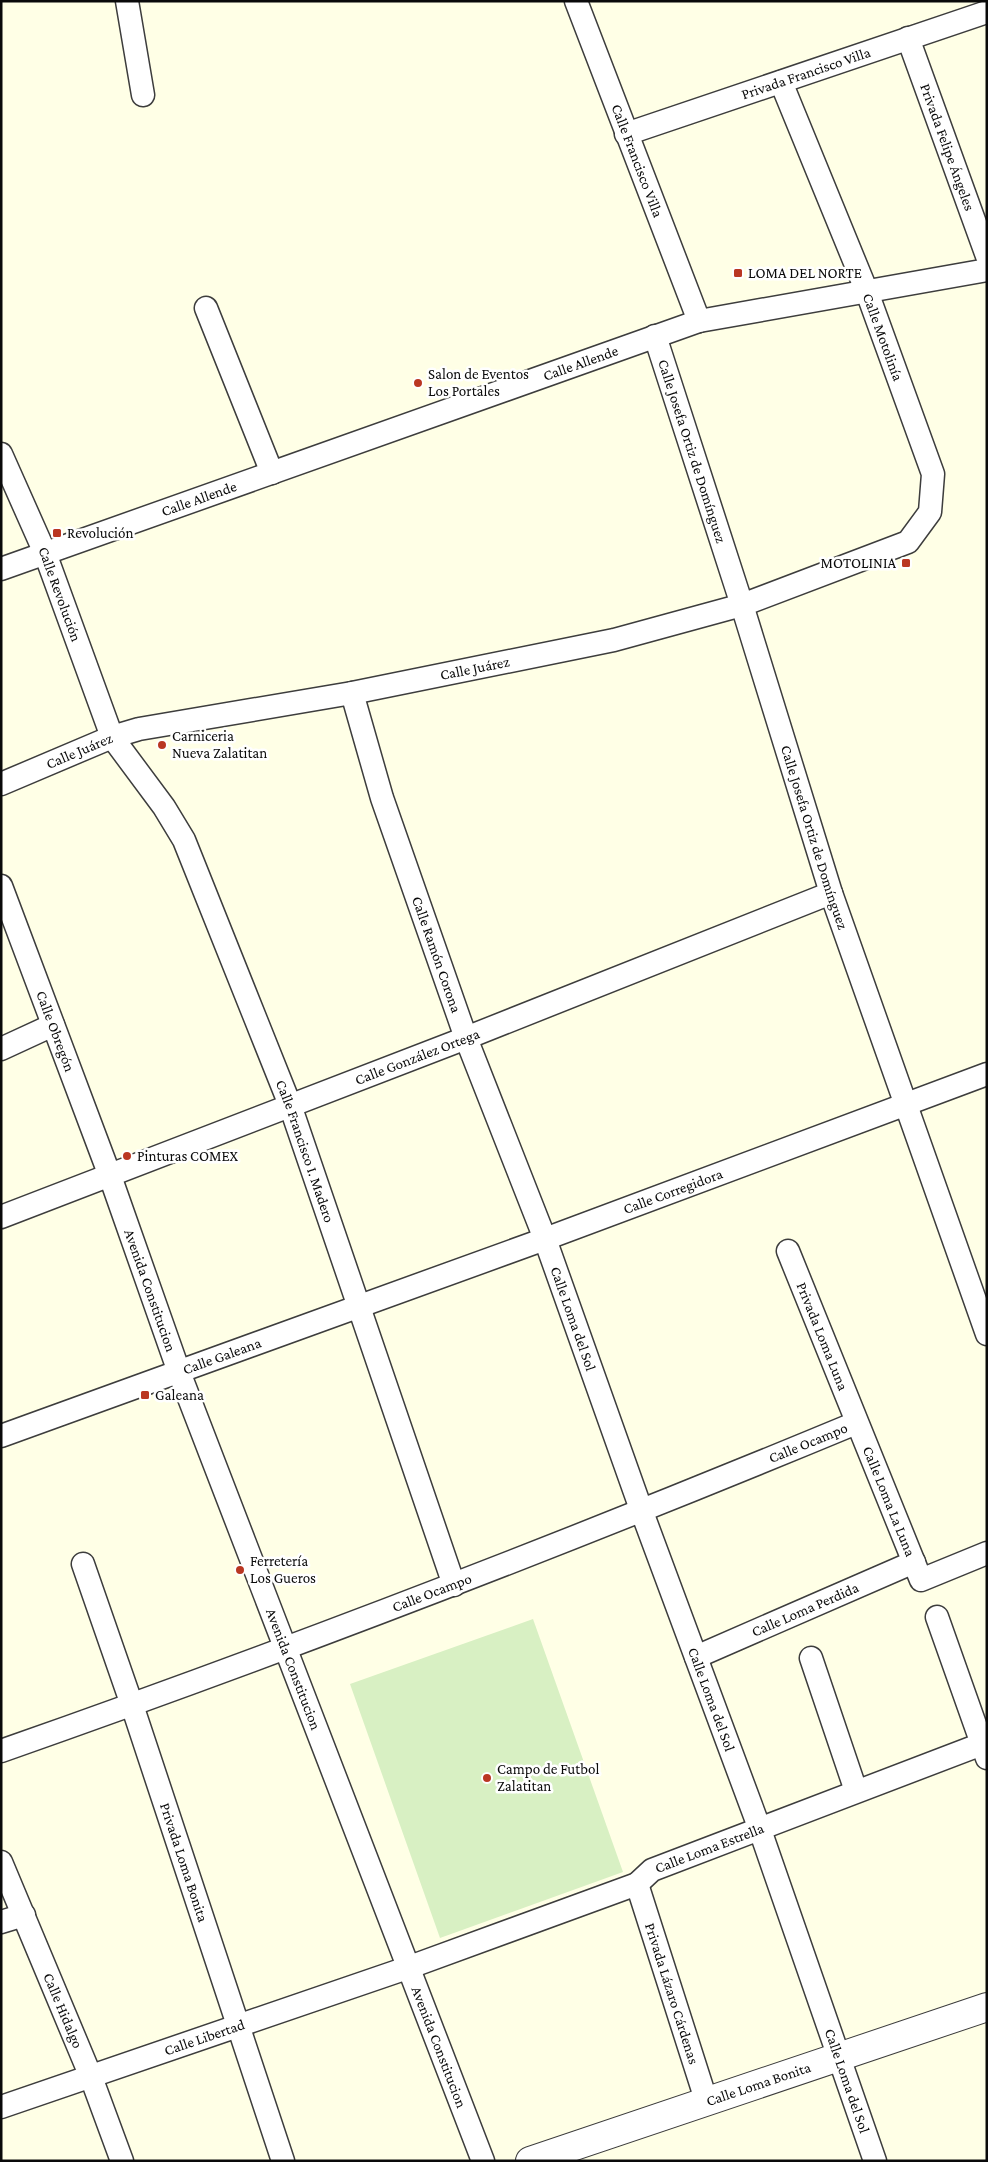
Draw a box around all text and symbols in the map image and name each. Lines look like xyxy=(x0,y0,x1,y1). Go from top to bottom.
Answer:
street label: Privada Francisco Villa xyxy=(739,44,873,102)
street label: Privada Felipe Ángeles xyxy=(917,81,978,213)
street label: Calle Francisco Villa xyxy=(608,102,666,220)
place label: LOMA DEL NORTE xyxy=(748,265,862,281)
marker: LOMA DEL NORTE xyxy=(732,267,744,279)
street label: Calle Motolinía xyxy=(860,291,906,383)
street label: Calle Allende xyxy=(541,342,621,384)
street label: Calle Josefa Ortiz de Domínguez xyxy=(655,357,729,545)
place label: Salon de Eventos Los Portales xyxy=(428,366,529,399)
marker: Salon de Eventos Los Portales xyxy=(412,377,424,389)
street label: Calle Allende xyxy=(159,478,239,519)
place label: Revolución xyxy=(67,525,133,541)
marker: Revolución xyxy=(51,527,63,539)
street label: Calle Revolución xyxy=(35,544,84,644)
place label: MOTOLINIA xyxy=(821,555,896,571)
marker: MOTOLINIA xyxy=(900,557,912,569)
street label: Calle Juárez xyxy=(439,653,511,683)
place label: Carniceria Nueva Zalatitan xyxy=(172,728,267,761)
street label: Calle Juárez xyxy=(44,730,115,772)
marker: Carniceria Nueva Zalatitan xyxy=(156,739,168,751)
street label: Calle Josefa Ortiz de Domínguez xyxy=(778,743,851,931)
street label: Calle Ramón Corona xyxy=(409,894,465,1015)
street label: Calle Obregón xyxy=(33,988,78,1074)
street label: Calle González Ortega xyxy=(353,1025,482,1088)
street label: Calle Francisco I. Madero xyxy=(273,1078,338,1225)
place label: Pinturas COMEX xyxy=(137,1148,238,1164)
marker: Pinturas COMEX xyxy=(121,1150,133,1162)
street label: Calle Corregidora xyxy=(621,1165,725,1217)
street label: Avenida Constitucion xyxy=(121,1227,179,1354)
street label: Calle Loma del Sol xyxy=(547,1264,599,1373)
street label: Privada Loma Luna xyxy=(793,1280,852,1393)
street label: Calle Galeana xyxy=(181,1334,263,1377)
place label: Galeana xyxy=(155,1387,204,1403)
marker: Galeana xyxy=(139,1389,151,1401)
street label: Calle Ocampo xyxy=(766,1419,850,1466)
street label: Calle Loma La Luna xyxy=(860,1444,919,1559)
place label: Ferretería Los Gueros xyxy=(250,1553,316,1586)
marker: Ferretería Los Gueros xyxy=(234,1564,246,1576)
street label: Calle Ocampo xyxy=(390,1570,474,1615)
street label: Calle Loma Perdida xyxy=(749,1579,861,1640)
street label: Avenida Constitucion xyxy=(263,1606,324,1732)
street label: Calle Loma del Sol xyxy=(685,1645,738,1753)
place label: Campo de Futbol Zalatitan xyxy=(497,1761,599,1794)
marker: Campo de Futbol Zalatitan xyxy=(481,1772,493,1784)
street label: Privada Loma Bonita xyxy=(157,1801,211,1924)
street label: Calle Loma Estrella xyxy=(653,1820,766,1876)
street label: Privada Lázaro Cárdenas xyxy=(642,1921,702,2066)
street label: Calle Hidalgo xyxy=(40,1970,86,2051)
street label: Avenida Constitucion xyxy=(408,1984,470,2110)
street label: Calle Libertad xyxy=(162,2016,247,2059)
street label: Calle Loma del Sol xyxy=(822,2027,873,2135)
street label: Calle Loma Bonita xyxy=(704,2059,813,2109)

